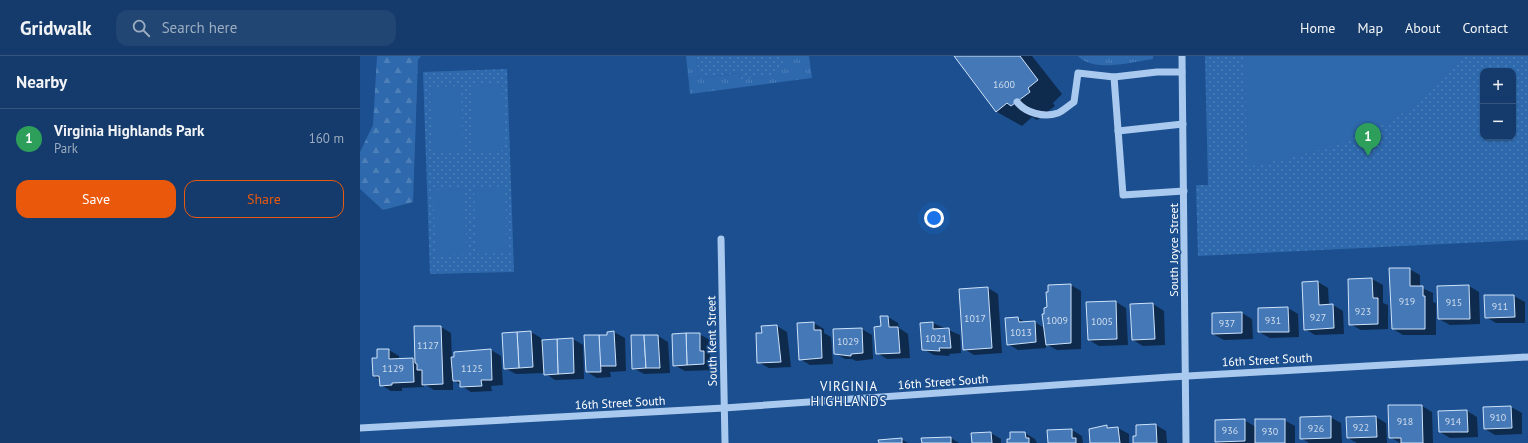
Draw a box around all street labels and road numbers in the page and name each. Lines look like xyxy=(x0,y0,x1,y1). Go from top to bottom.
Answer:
street label: South Joyce Street xyxy=(1166,203,1181,297)
street label: South Kent Street xyxy=(703,296,720,386)
street label: 16th Street South xyxy=(1221,350,1313,369)
street label: 16th Street South xyxy=(897,371,989,392)
street label: 16th Street South xyxy=(574,393,666,412)

